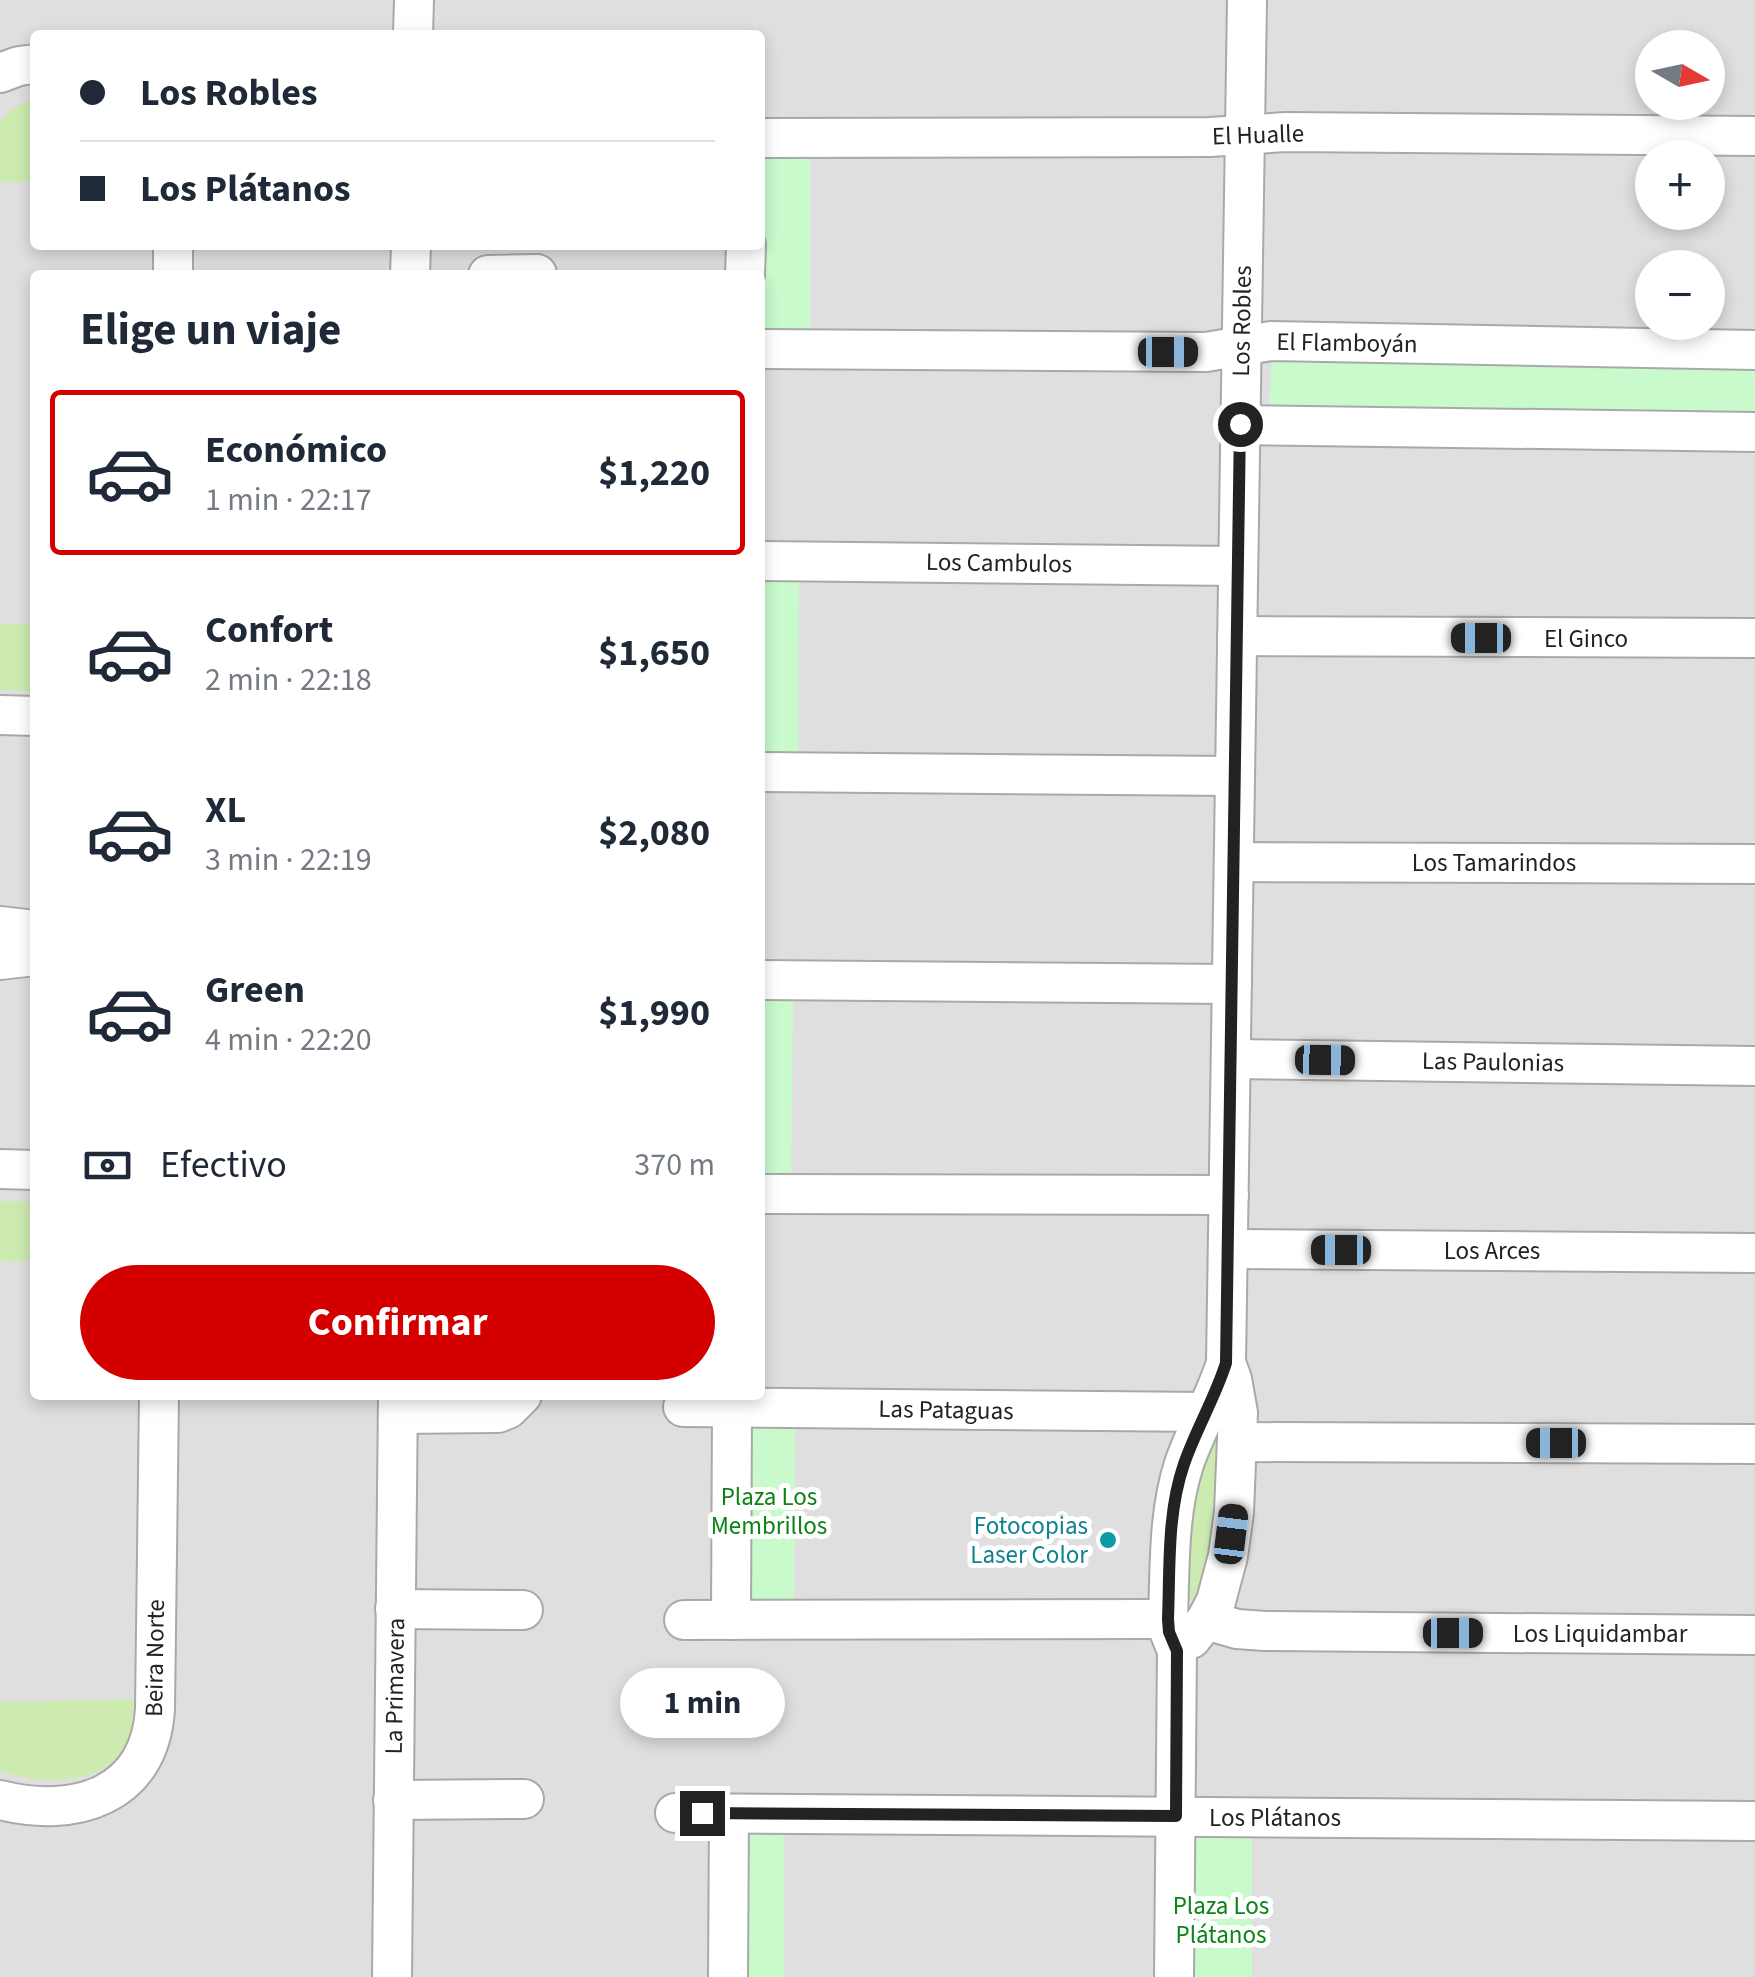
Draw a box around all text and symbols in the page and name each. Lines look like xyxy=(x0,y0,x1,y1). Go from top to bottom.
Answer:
north arrow xyxy=(1635,30,1725,120)
map controls xyxy=(1635,30,1725,340)
text: Los Robles xyxy=(140,66,318,120)
street label: El Hualle xyxy=(1211,115,1305,155)
button: + xyxy=(1635,140,1725,230)
text: Los Plátanos xyxy=(140,162,351,216)
button: − xyxy=(1635,250,1725,340)
street label: Los Robles xyxy=(1223,265,1261,377)
text: Elige un viaje xyxy=(80,298,341,362)
street label: El Flamboyán xyxy=(1276,324,1418,362)
car xyxy=(1138,337,1198,367)
route start xyxy=(1218,402,1263,447)
text: Económico xyxy=(205,423,387,477)
icon: car xyxy=(85,428,175,518)
text: $1,220 xyxy=(598,446,710,500)
text: 1 min · 22:17 xyxy=(205,477,372,523)
street label: Los Cambulos xyxy=(926,544,1072,582)
text: Confort xyxy=(205,603,333,657)
icon: car xyxy=(85,608,175,698)
street label: El Ginco xyxy=(1544,621,1628,657)
car xyxy=(1451,623,1511,653)
text: $1,650 xyxy=(598,626,710,680)
text: 2 min · 22:18 xyxy=(205,657,372,703)
text: XL xyxy=(205,783,246,837)
icon: car xyxy=(85,788,175,878)
text: $2,080 xyxy=(598,806,710,860)
text: 3 min · 22:19 xyxy=(205,837,372,883)
street label: Los Tamarindos xyxy=(1412,845,1576,881)
text: Green xyxy=(205,963,305,1017)
icon: car xyxy=(85,968,175,1058)
text: $1,990 xyxy=(598,986,710,1040)
text: 4 min · 22:20 xyxy=(205,1017,372,1063)
street label: Las Paulonias xyxy=(1422,1043,1564,1081)
car xyxy=(1295,1044,1355,1076)
icon: cash xyxy=(80,1138,135,1193)
text: Efectivo xyxy=(160,1138,287,1192)
text: 370 m xyxy=(634,1142,715,1188)
street label: Los Arces xyxy=(1444,1233,1540,1269)
car xyxy=(1311,1235,1371,1265)
button: Confirmar xyxy=(80,1265,715,1380)
street label: Las Pataguas xyxy=(878,1391,1014,1429)
car xyxy=(1526,1428,1586,1458)
park label: Plaza Los Membrillos xyxy=(711,1479,827,1544)
car xyxy=(1212,1502,1250,1566)
place label: Fotocopias Laser Color xyxy=(970,1508,1088,1573)
marker: Fotocopias Laser Color xyxy=(1097,1529,1119,1551)
street label: Beira Norte xyxy=(136,1599,174,1717)
street label: Los Liquidambar xyxy=(1513,1616,1688,1652)
street label: La Primavera xyxy=(376,1617,414,1755)
car xyxy=(1423,1618,1483,1648)
callout: 1 min xyxy=(620,1668,784,1738)
text: 1 min xyxy=(664,1680,741,1726)
route end xyxy=(680,1791,725,1836)
street label: Los Plátanos xyxy=(1209,1800,1341,1836)
park label: Plaza Los Plátanos xyxy=(1173,1888,1269,1953)

